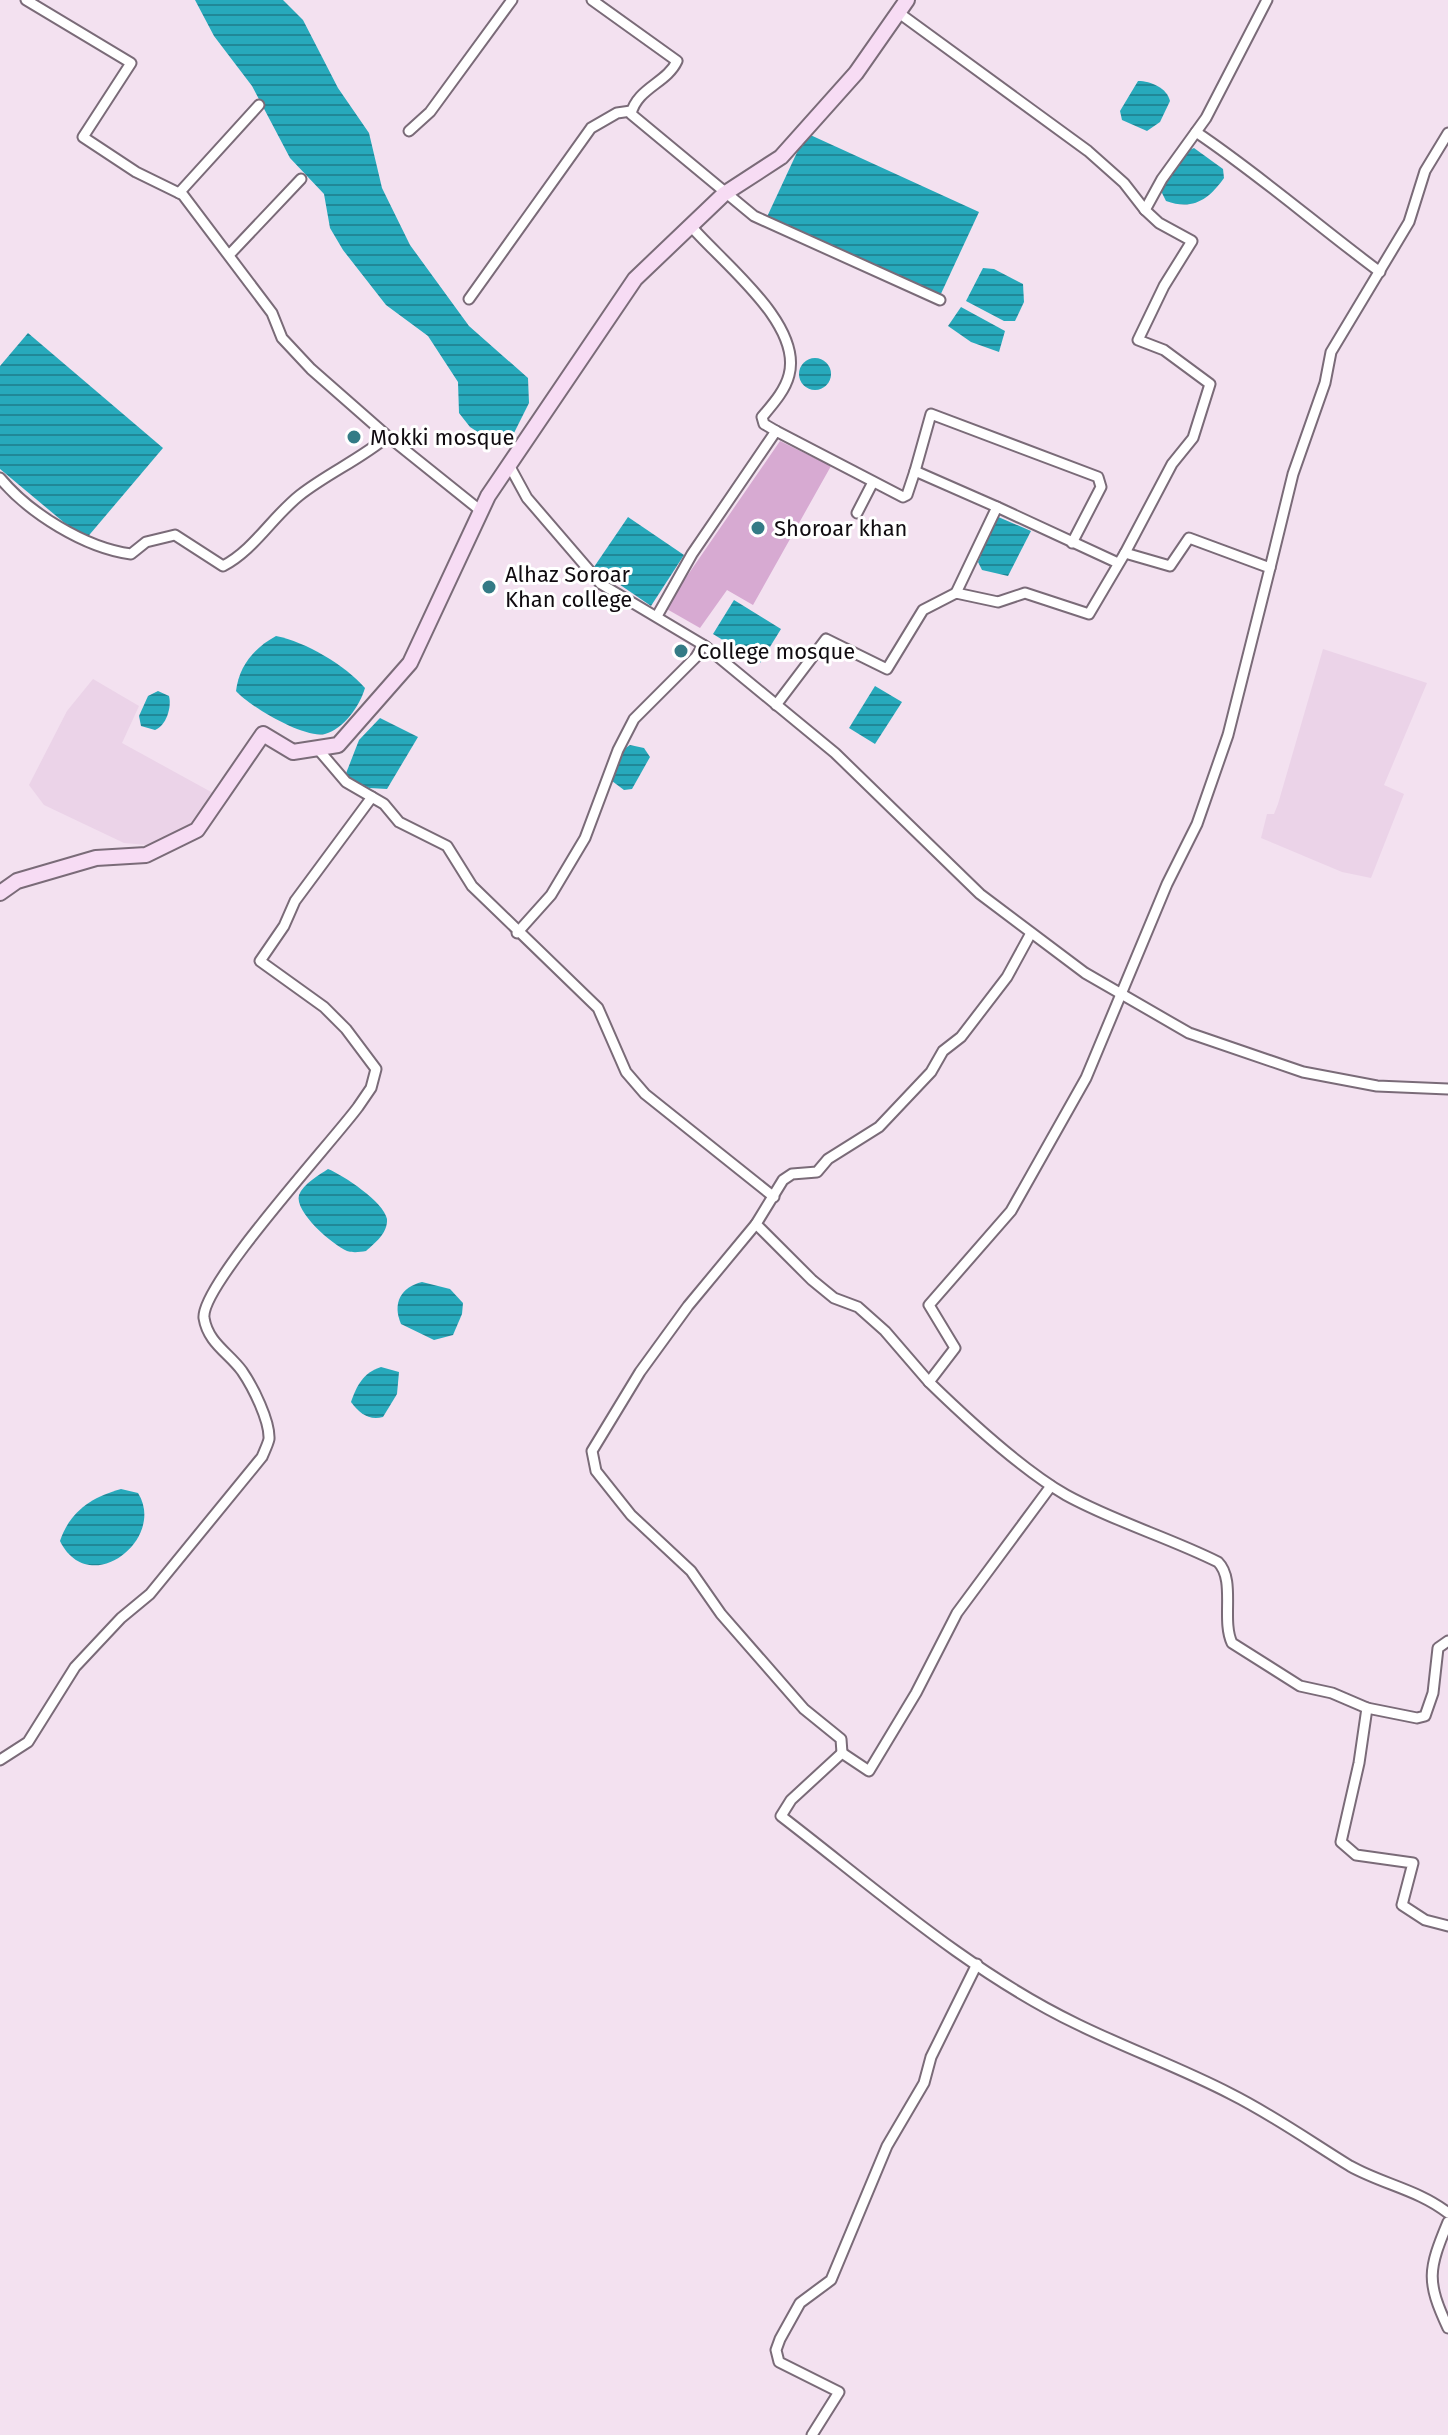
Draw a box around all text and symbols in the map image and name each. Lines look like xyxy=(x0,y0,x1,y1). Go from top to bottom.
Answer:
place label: Mokki mosque xyxy=(370,424,514,451)
marker: Mokki mosque xyxy=(345,428,363,446)
place label: Shoroar khan xyxy=(774,515,908,542)
marker: Shoroar khan xyxy=(749,519,767,537)
place label: Alhaz Soroar Khan college xyxy=(505,561,632,613)
marker: Alhaz Soroar Khan college xyxy=(480,578,498,596)
place label: College mosque xyxy=(697,638,855,665)
marker: College mosque xyxy=(672,642,690,660)

